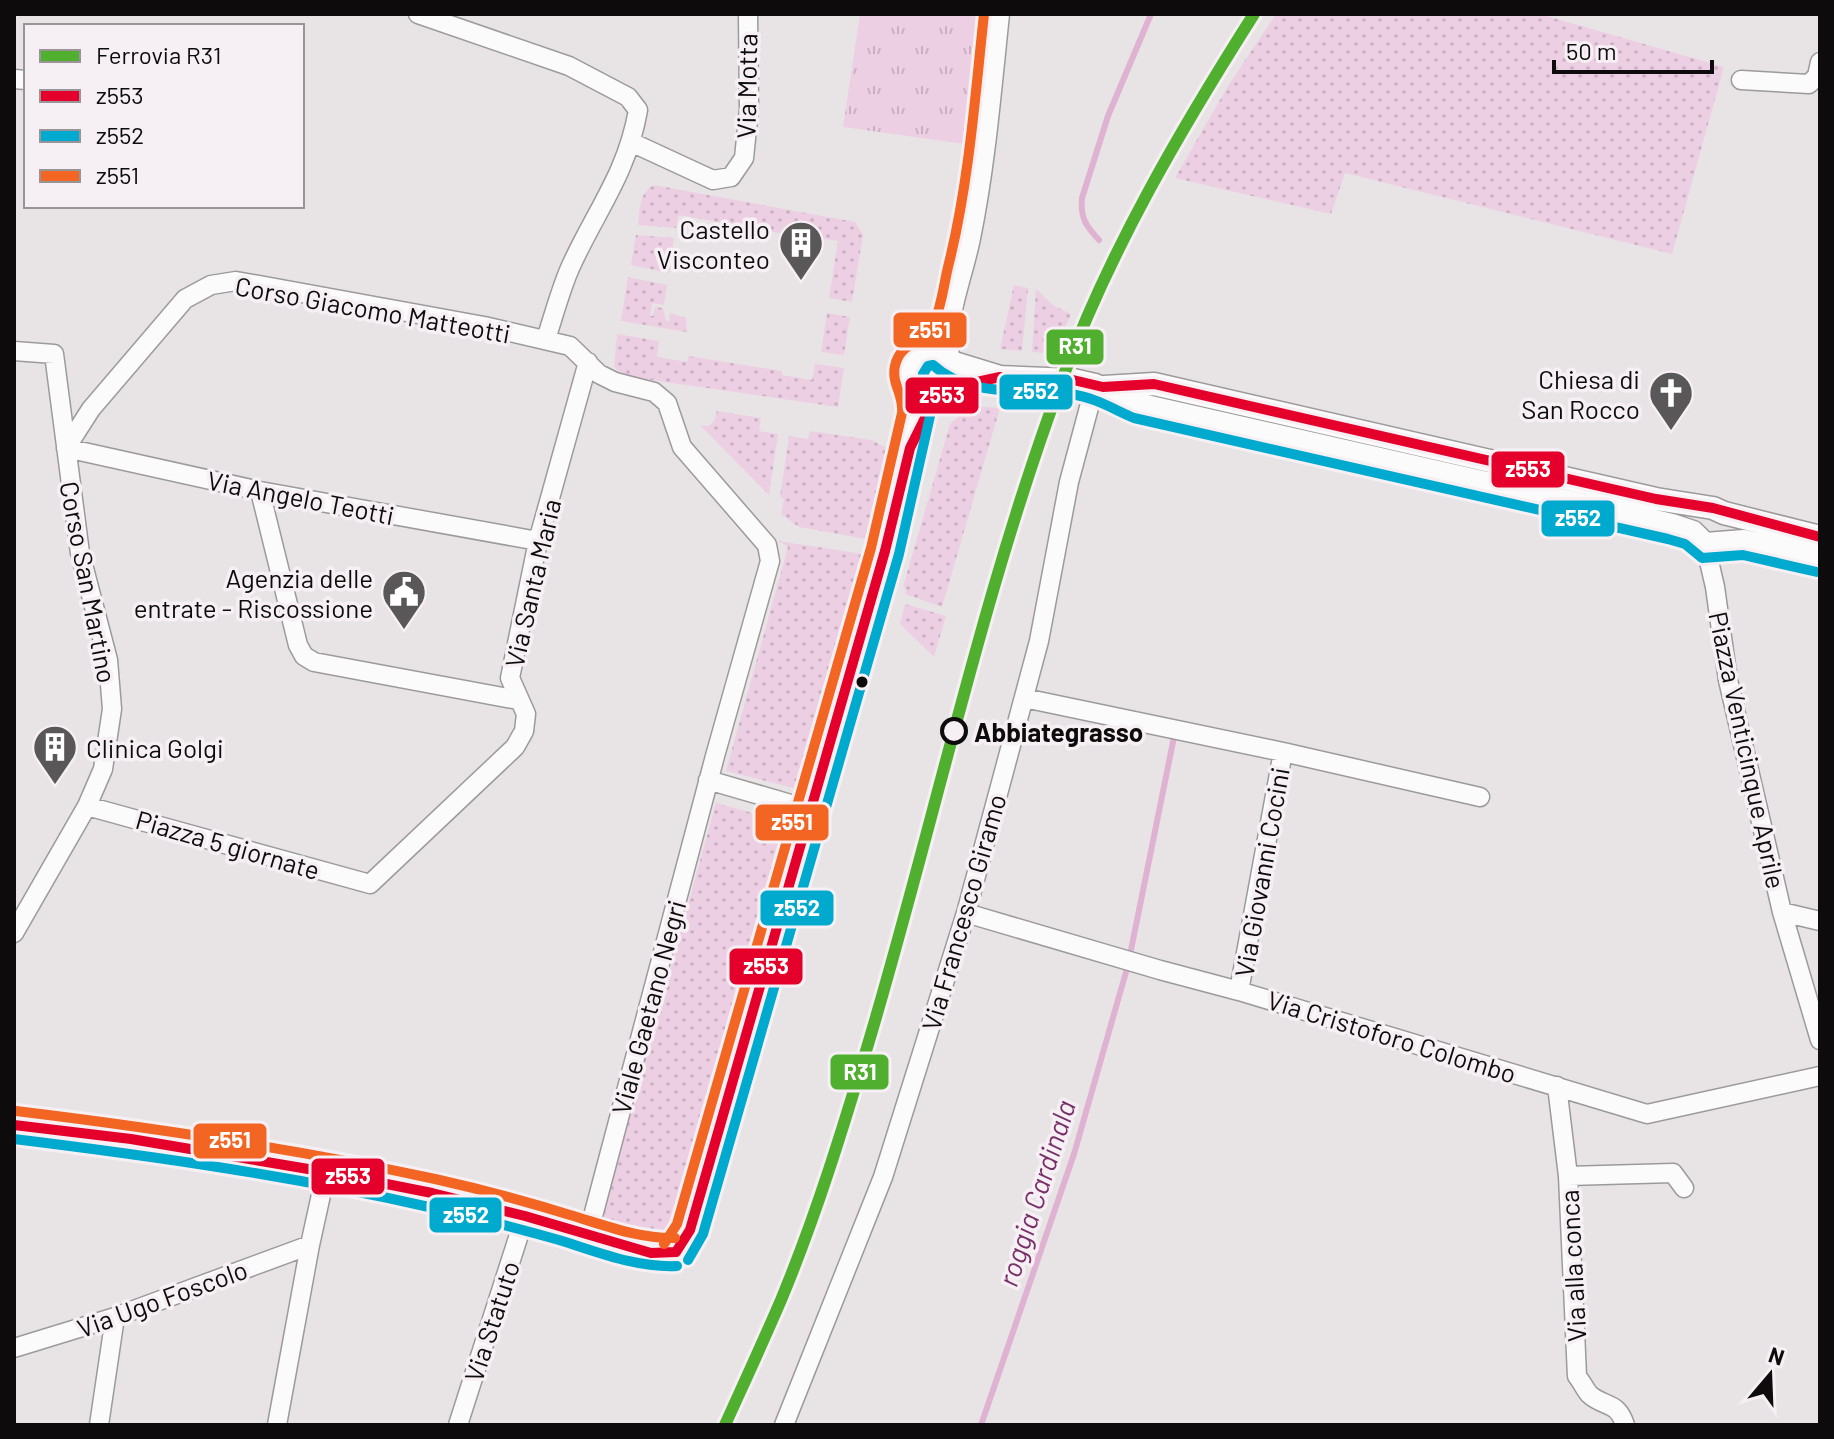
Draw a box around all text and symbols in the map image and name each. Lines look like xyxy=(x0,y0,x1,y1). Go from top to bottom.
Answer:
legend xyxy=(24,24,304,208)
scale bar xyxy=(1554,24,1712,74)
street label: Via Motta xyxy=(730,33,762,139)
text: 50 m xyxy=(1566,36,1617,65)
text: Ferrovia R31 xyxy=(96,40,221,69)
text: z553 xyxy=(96,80,144,109)
text: z552 xyxy=(96,120,144,149)
text: z551 xyxy=(96,160,139,189)
place label: Castello Visconteo xyxy=(657,213,770,274)
building icon: Castello Visconteo xyxy=(777,219,825,282)
street label: Corso Giacomo Matteotti xyxy=(233,270,513,348)
line badge: z551 xyxy=(892,311,968,349)
text: z551 xyxy=(909,316,951,342)
line badge: R31 xyxy=(1045,328,1105,366)
text: R31 xyxy=(1058,332,1092,358)
place label: Chiesa di San Rocco xyxy=(1521,363,1640,424)
church icon: Chiesa di San Rocco xyxy=(1647,369,1695,432)
line badge: z552 xyxy=(998,373,1074,411)
line badge: z553 xyxy=(904,376,980,415)
text: z552 xyxy=(1013,377,1059,403)
text: z553 xyxy=(919,381,965,407)
line badge: z553 xyxy=(1490,450,1566,489)
text: z553 xyxy=(1505,455,1551,481)
street label: Via Angelo Teotti xyxy=(205,464,397,530)
street label: Corso San Martino xyxy=(54,479,124,685)
street label: Via Santa Maria xyxy=(498,496,566,670)
line badge: z552 xyxy=(1540,499,1616,538)
text: z552 xyxy=(1555,504,1601,530)
place label: Agenzia delle entrate - Riscossione xyxy=(134,562,373,623)
public building icon: Agenzia delle entrate - Riscossione xyxy=(380,568,428,631)
street label: Piazza Venticinque Aprile xyxy=(1703,609,1793,891)
unlabelled marker xyxy=(854,674,870,690)
place label: Abbiategrasso xyxy=(974,716,1143,747)
marker: Abbiategrasso xyxy=(941,718,967,744)
building icon: Clinica Golgi xyxy=(31,723,79,786)
place label: Clinica Golgi xyxy=(86,732,224,763)
street label: Via Giovanni Cocini xyxy=(1227,765,1295,979)
street label: Via Francesco Giramo xyxy=(914,790,1012,1034)
street label: Piazza 5 giornate xyxy=(132,803,324,885)
line badge: z551 xyxy=(754,803,830,842)
text: z551 xyxy=(771,808,813,834)
line badge: z552 xyxy=(759,889,835,927)
text: z552 xyxy=(774,894,820,920)
street label: Viale Gaetano Negri xyxy=(605,897,691,1117)
line badge: z553 xyxy=(728,947,804,986)
text: z553 xyxy=(743,952,789,978)
street label: Via Cristoforo Colombo xyxy=(1264,983,1520,1089)
line badge: R31 xyxy=(829,1053,890,1091)
text: R31 xyxy=(843,1058,877,1084)
water label: roggia Cardinala xyxy=(990,1096,1082,1290)
line badge: z551 xyxy=(192,1122,268,1160)
text: z551 xyxy=(209,1126,251,1152)
line badge: z553 xyxy=(310,1157,386,1196)
text: z553 xyxy=(325,1162,371,1188)
street label: Via alla conca xyxy=(1553,1189,1591,1343)
line badge: z552 xyxy=(428,1196,503,1234)
text: z552 xyxy=(443,1201,489,1227)
street label: Via Ugo Foscolo xyxy=(73,1253,251,1343)
street label: Via Statuto xyxy=(457,1257,525,1385)
north arrow xyxy=(1730,1335,1810,1415)
text: N xyxy=(1766,1340,1788,1370)

